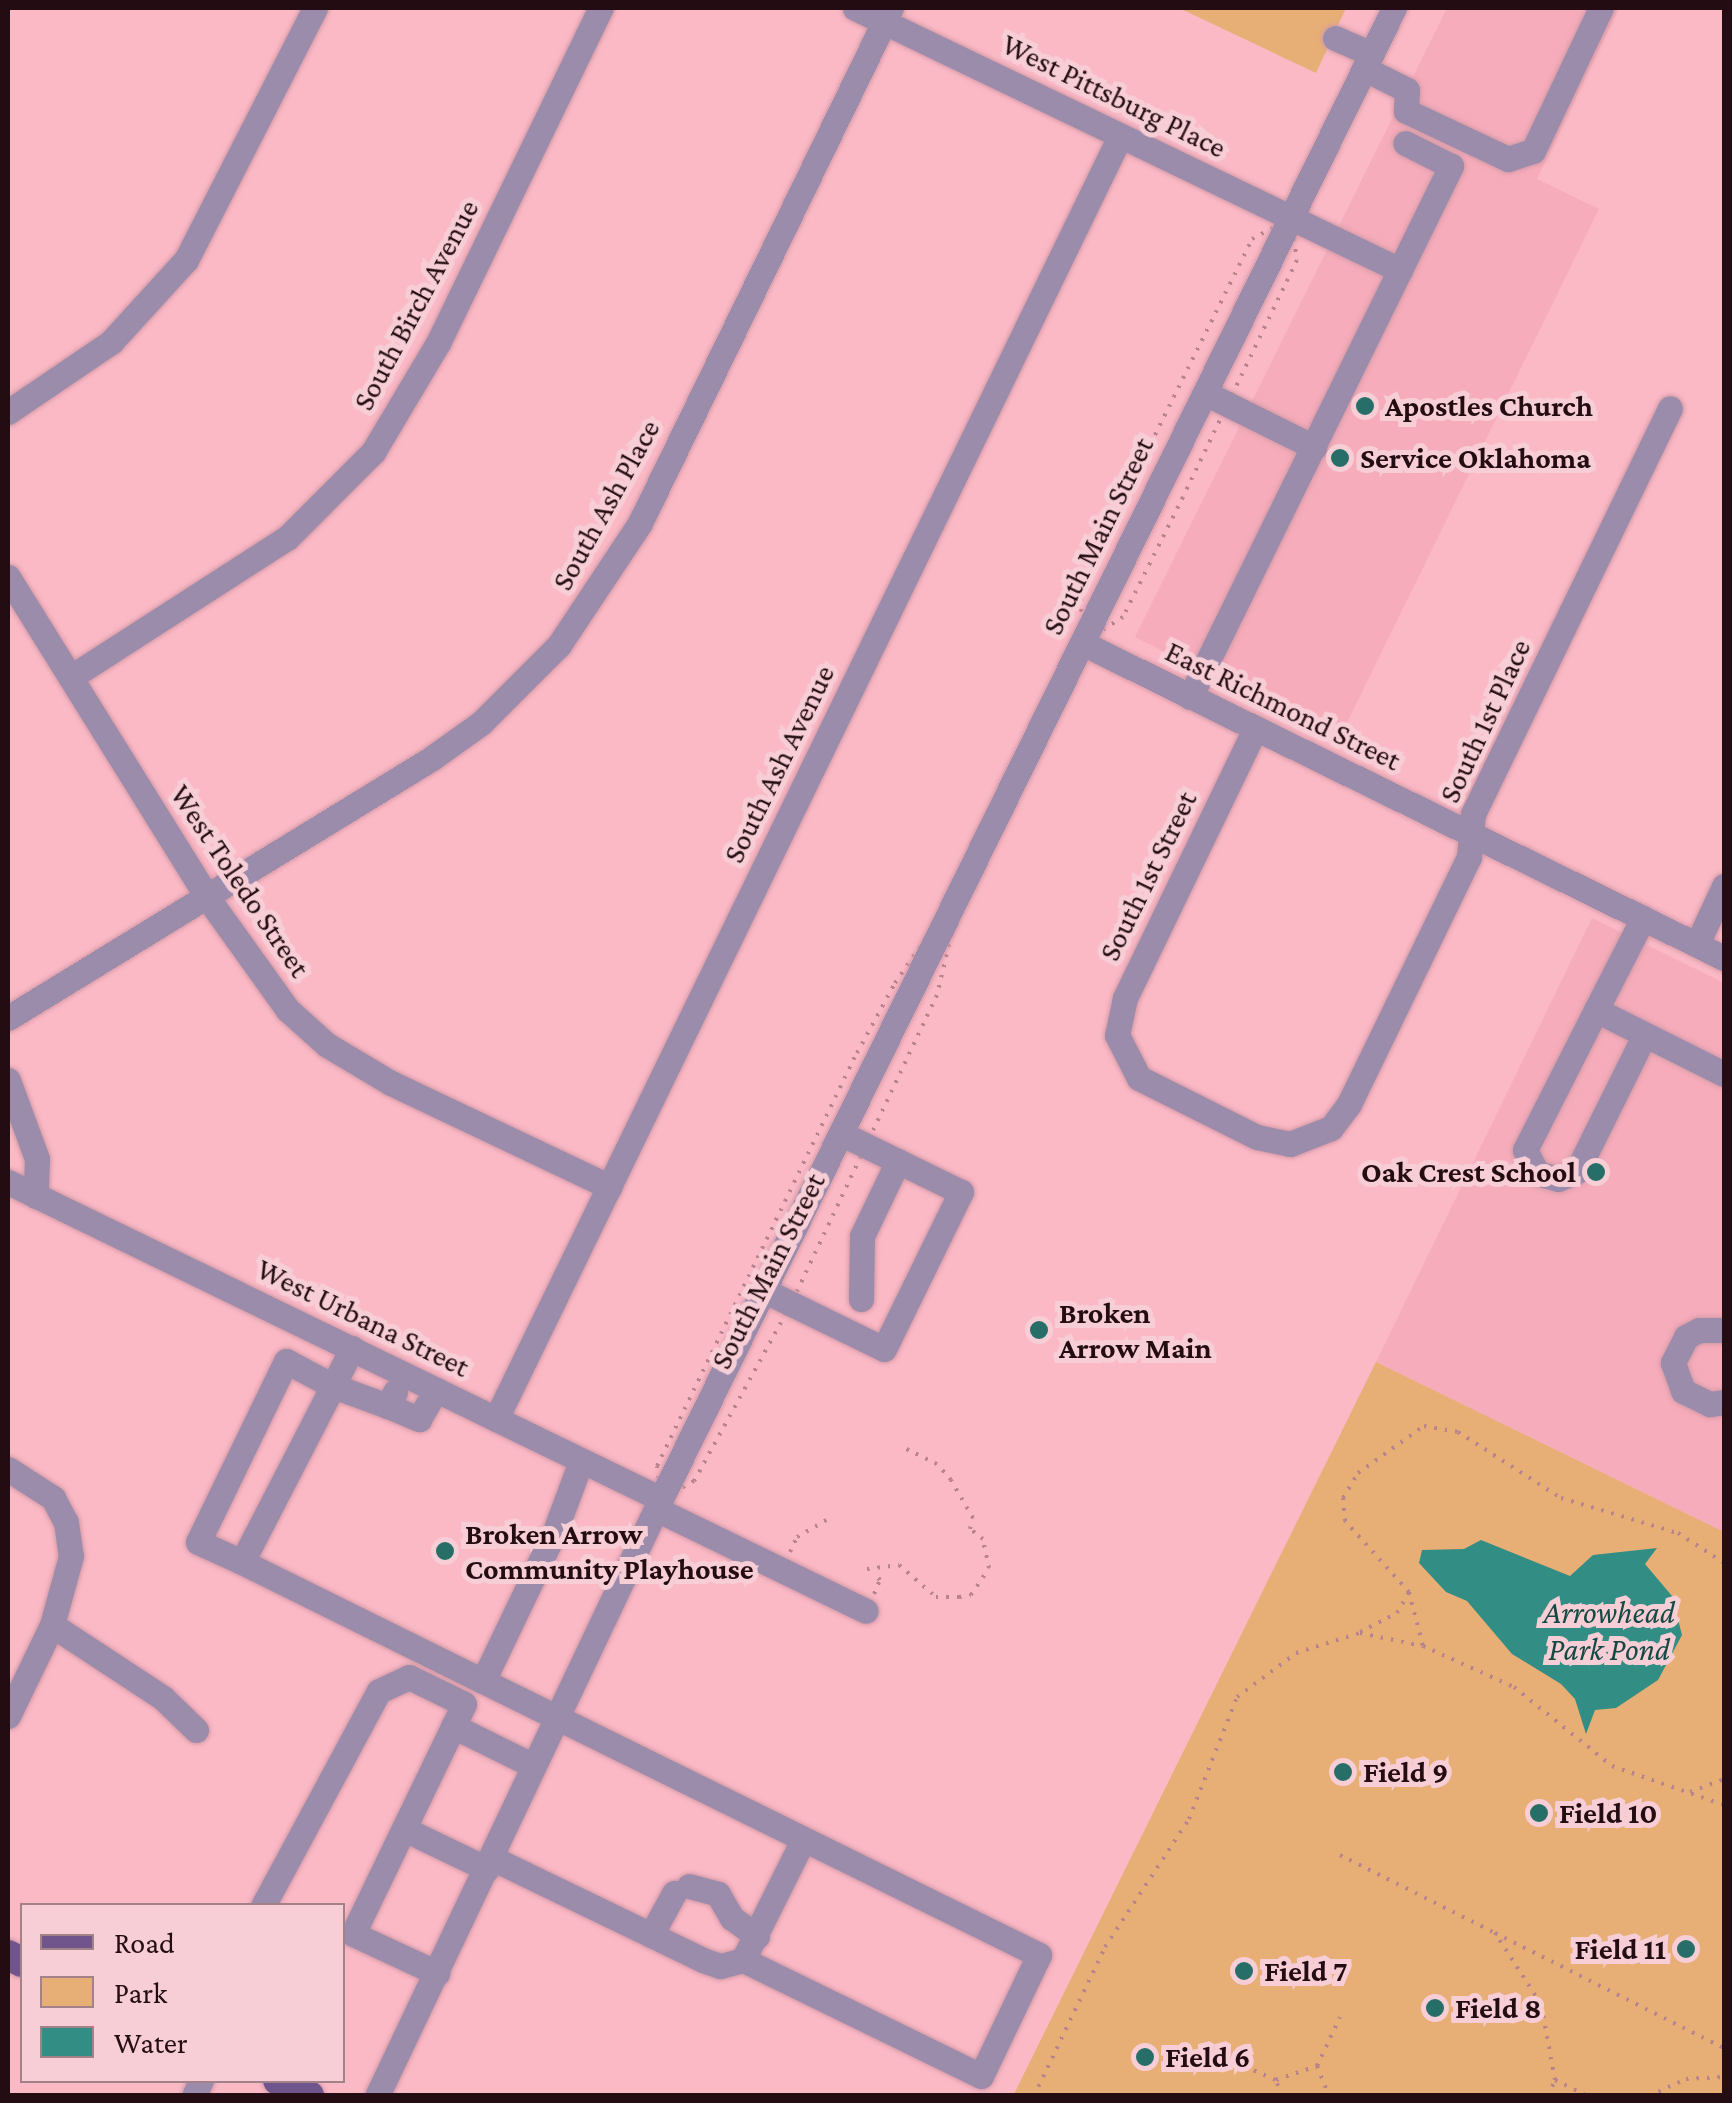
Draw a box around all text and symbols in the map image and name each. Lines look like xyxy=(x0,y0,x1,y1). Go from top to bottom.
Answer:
street label: West Pittsburg Place xyxy=(996,26,1232,166)
street label: South Birch Avenue xyxy=(345,194,487,416)
place label: Apostles Church xyxy=(1385,388,1593,424)
marker: Apostles Church xyxy=(1354,395,1376,417)
street label: South Ash Place xyxy=(544,413,668,597)
street label: South Main Street xyxy=(1035,431,1161,641)
place label: Service Oklahoma xyxy=(1360,440,1591,476)
marker: Service Oklahoma xyxy=(1329,447,1351,469)
street label: East Richmond Street xyxy=(1160,633,1406,779)
street label: South 1st Place xyxy=(1431,634,1539,808)
street label: South Ash Avenue xyxy=(716,659,842,869)
street label: West Toledo Street xyxy=(162,778,318,984)
street label: South 1st Street xyxy=(1091,785,1205,967)
place label: Oak Crest School xyxy=(1361,1154,1576,1190)
marker: Oak Crest School xyxy=(1585,1161,1607,1183)
street label: South Main Street xyxy=(703,1167,833,1375)
street label: West Urbana Street xyxy=(251,1251,475,1385)
place label: Broken Arrow Main xyxy=(1059,1295,1212,1366)
marker: Broken Arrow Main xyxy=(1028,1319,1050,1341)
place label: Broken Arrow Community Playhouse xyxy=(465,1516,754,1586)
marker: Broken Arrow Community Playhouse xyxy=(434,1540,456,1562)
water label: Arrowhead Park Pond xyxy=(1543,1594,1675,1669)
place label: Field 9 xyxy=(1363,1754,1448,1790)
marker: Field 9 xyxy=(1332,1761,1354,1783)
place label: Field 10 xyxy=(1559,1795,1657,1831)
marker: Field 10 xyxy=(1528,1802,1550,1824)
legend xyxy=(20,1903,345,2083)
text: Road xyxy=(114,1926,175,1959)
place label: Field 11 xyxy=(1575,1931,1666,1967)
marker: Field 11 xyxy=(1675,1938,1697,1960)
place label: Field 7 xyxy=(1264,1953,1348,1989)
marker: Field 7 xyxy=(1233,1960,1255,1982)
text: Park xyxy=(114,1976,167,2009)
place label: Field 8 xyxy=(1455,1990,1541,2026)
marker: Field 8 xyxy=(1424,1997,1446,2019)
text: Water xyxy=(114,2026,188,2059)
place label: Field 6 xyxy=(1165,2039,1250,2075)
marker: Field 6 xyxy=(1134,2046,1156,2068)

